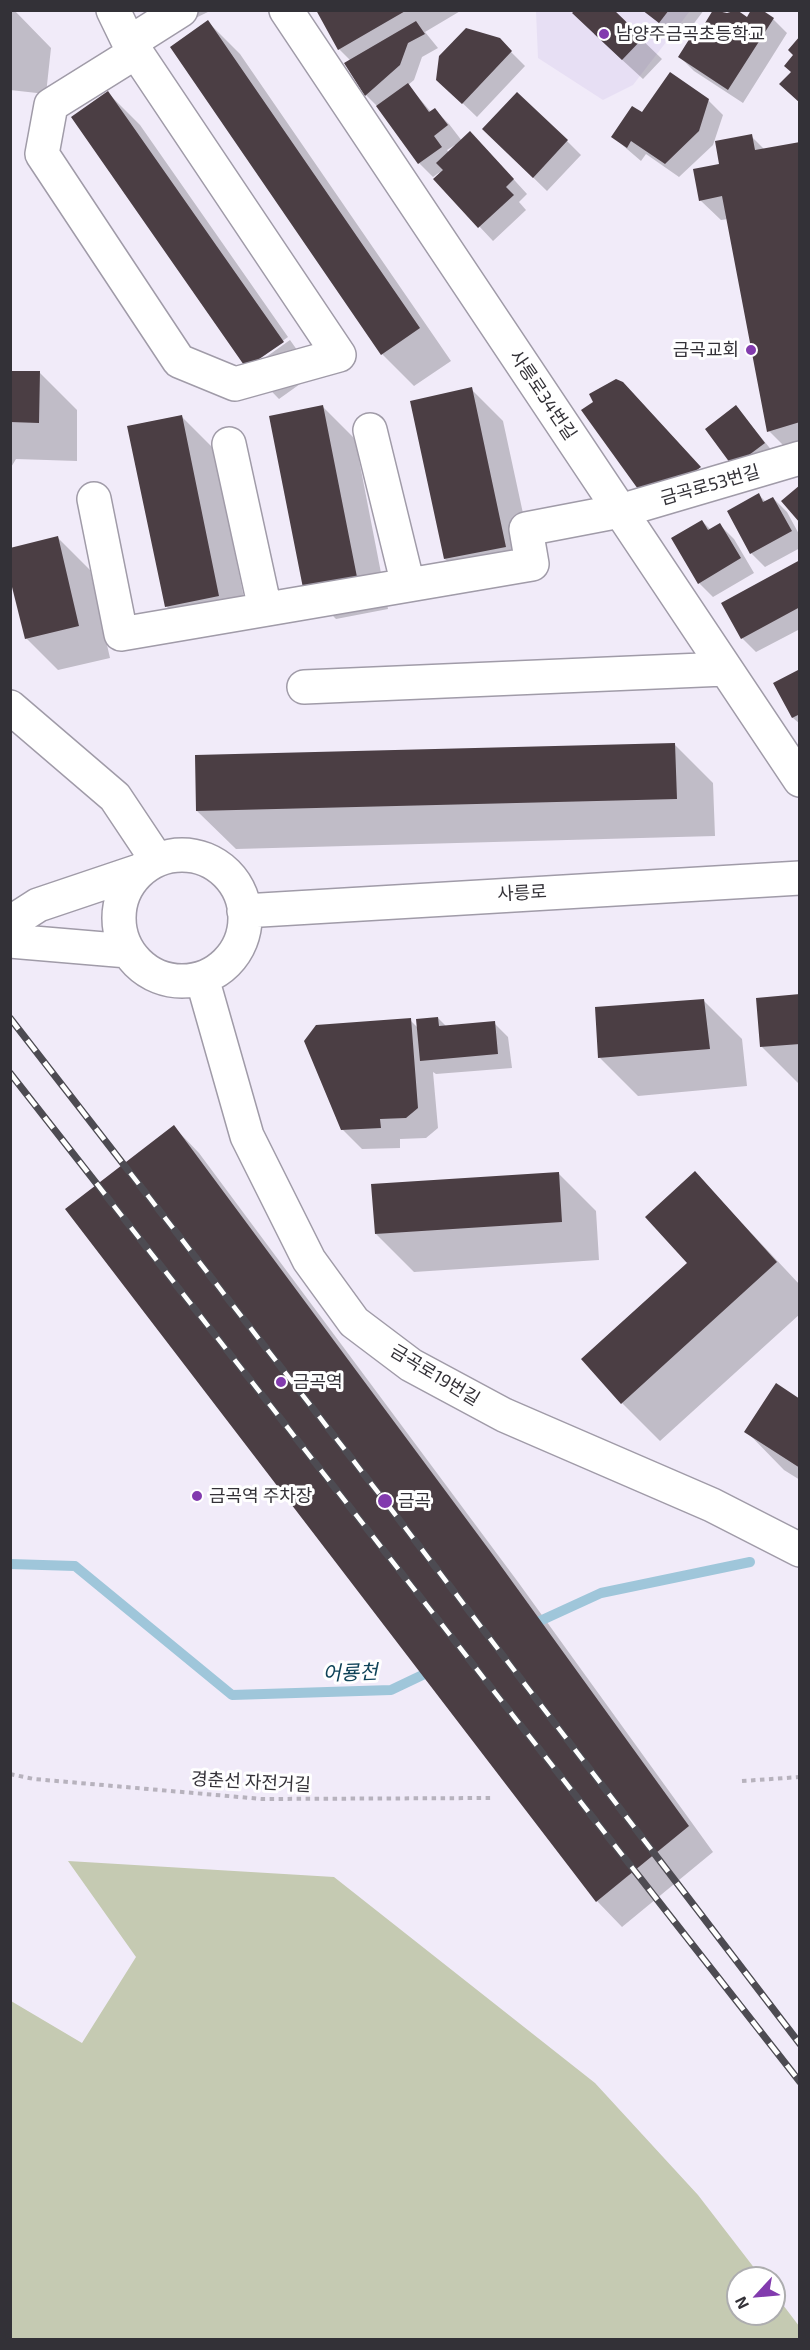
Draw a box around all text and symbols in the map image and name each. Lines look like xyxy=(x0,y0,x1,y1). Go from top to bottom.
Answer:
place label: 남양주금곡초등학교 xyxy=(616,23,765,45)
marker: 남양주금곡초등학교 xyxy=(597,27,611,41)
place label: 금곡교회 xyxy=(673,339,739,361)
marker: 금곡교회 xyxy=(744,343,758,357)
street label: 사릉로34번길 xyxy=(505,346,581,444)
street label: 금곡로53번길 xyxy=(658,460,762,510)
street label: 사릉로 xyxy=(497,881,547,905)
street label: 금곡로19번길 xyxy=(386,1340,484,1410)
place label: 금곡역 xyxy=(293,1371,343,1393)
marker: 금곡역 xyxy=(274,1375,288,1389)
place label: 금곡역 주차장 xyxy=(209,1485,312,1507)
marker: 금곡역 주차장 xyxy=(190,1489,204,1503)
place label: 금곡 xyxy=(398,1490,431,1512)
marker: 금곡 xyxy=(376,1492,394,1510)
water label: 어룡천 xyxy=(322,1660,378,1686)
street label: 경춘선 자전거길 xyxy=(191,1768,311,1796)
north arrow xyxy=(726,2266,786,2326)
text: N xyxy=(730,2294,752,2313)

